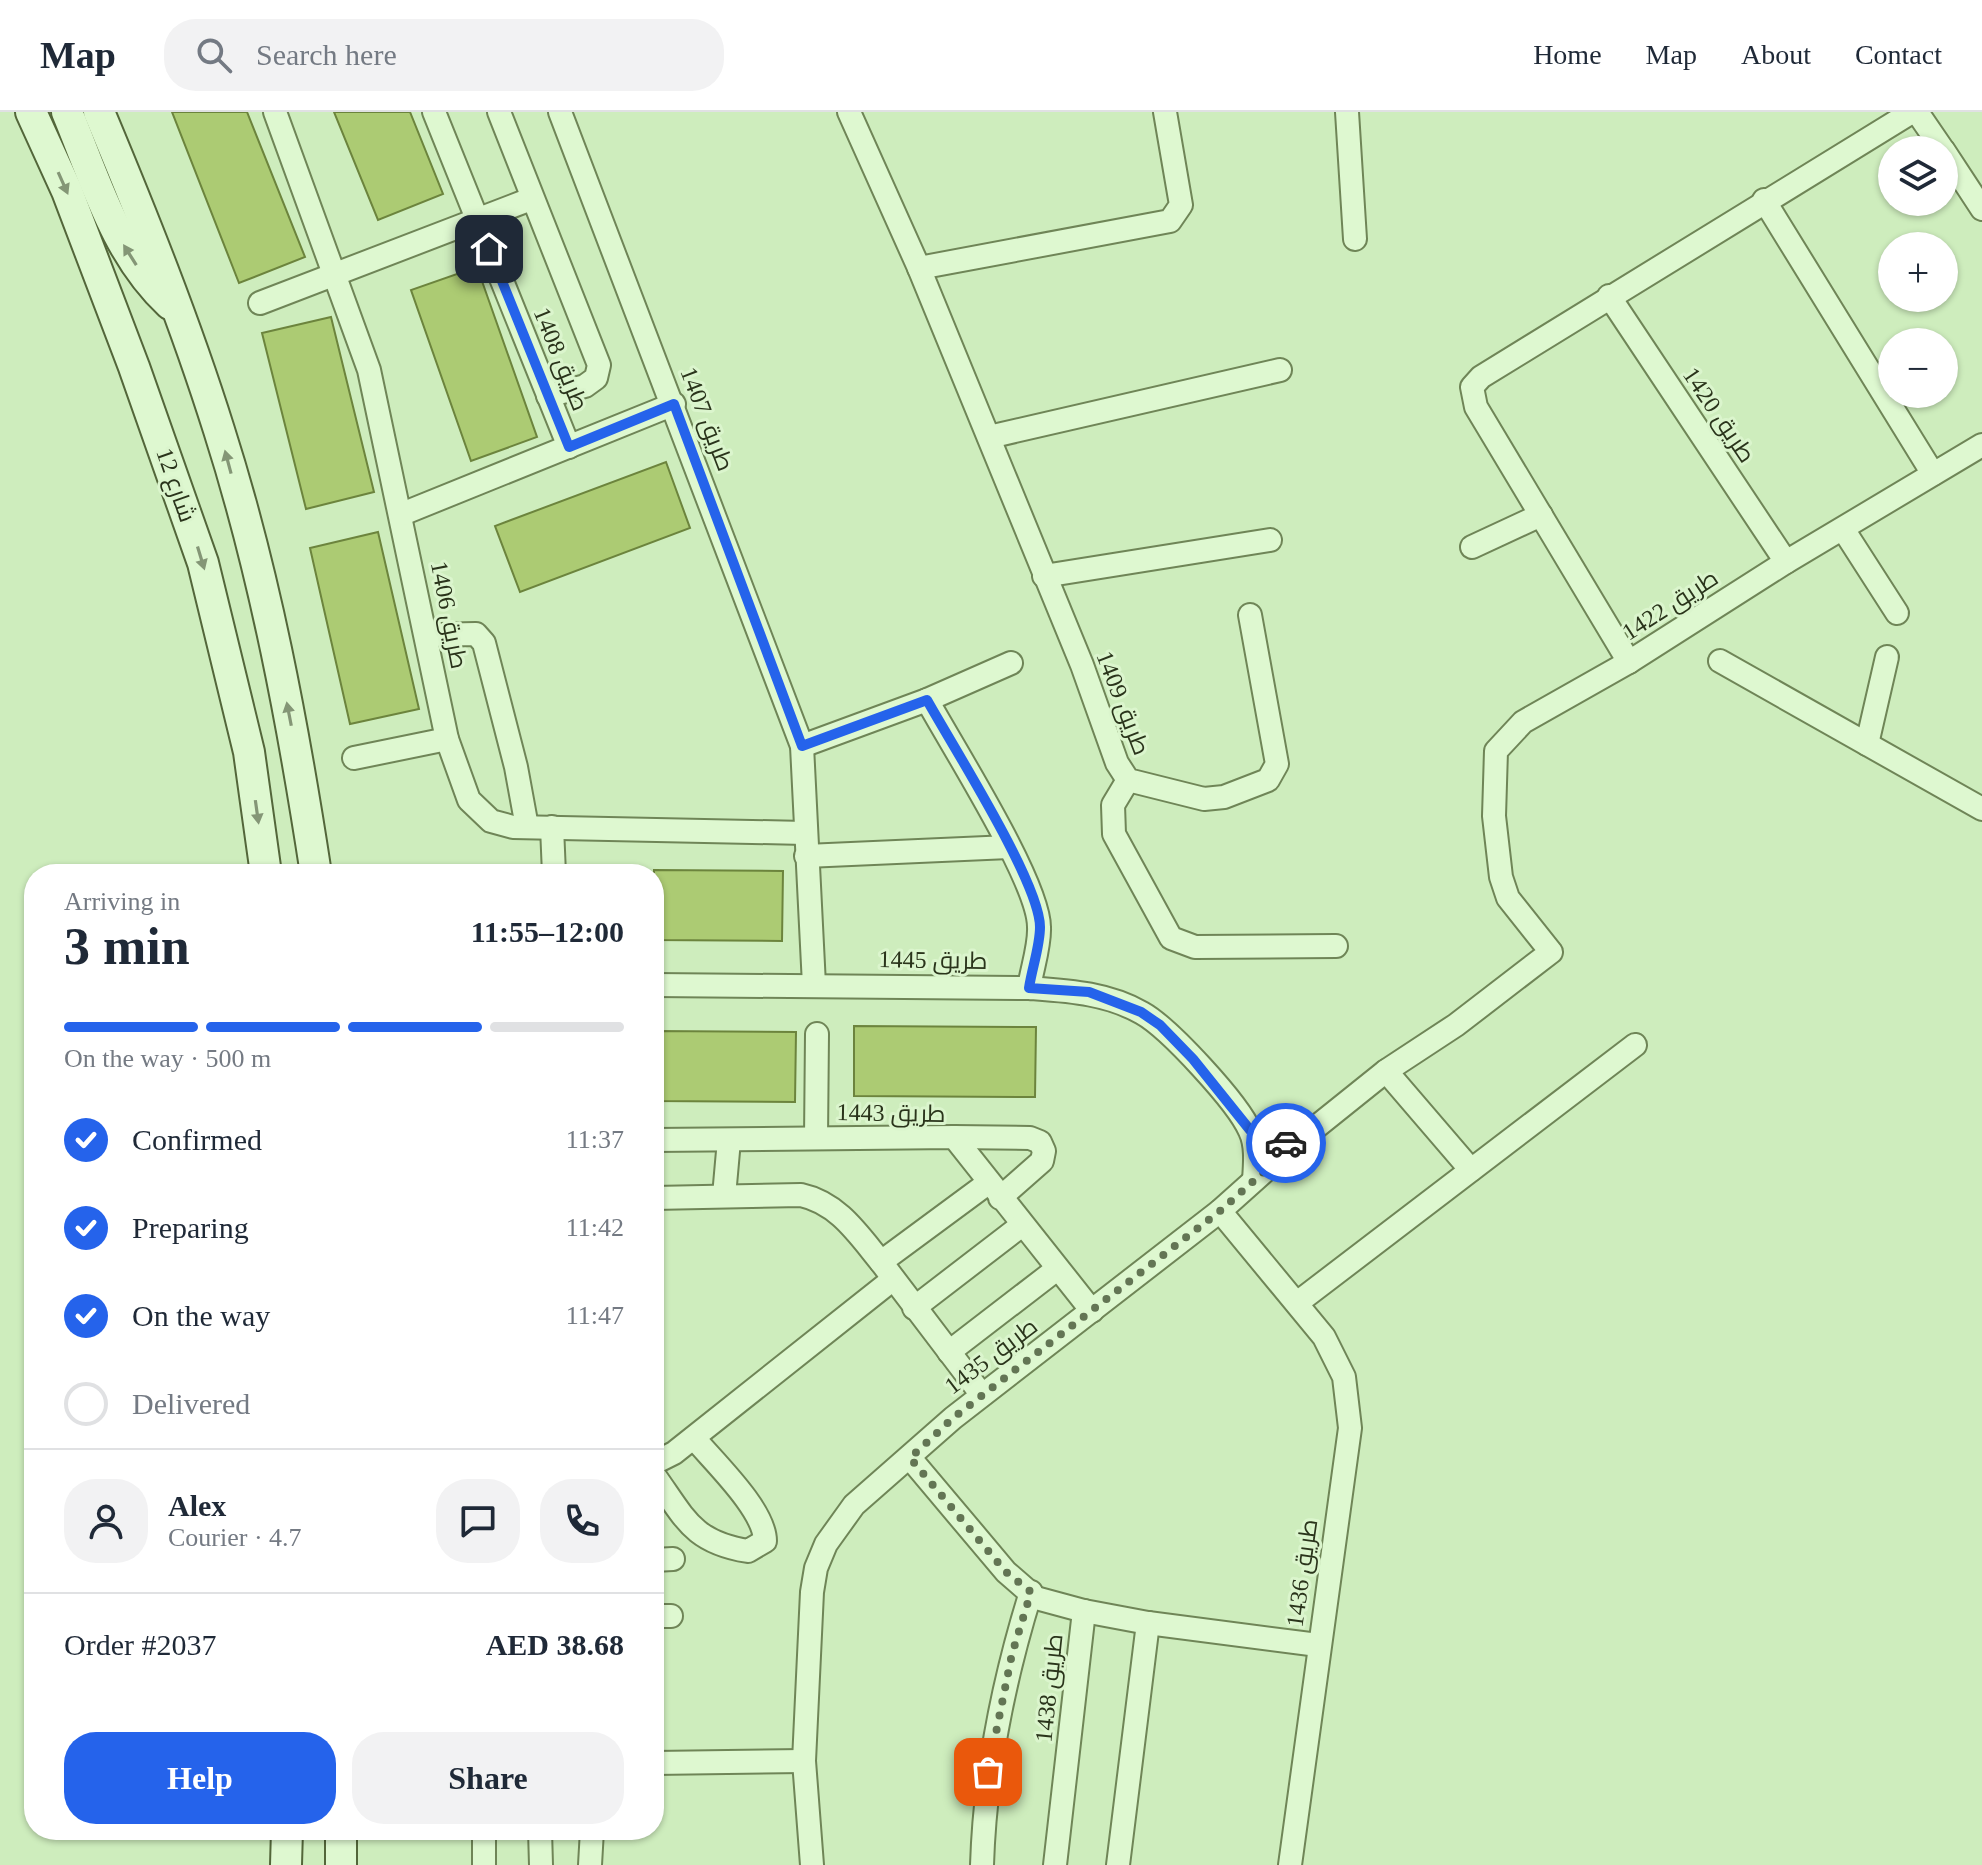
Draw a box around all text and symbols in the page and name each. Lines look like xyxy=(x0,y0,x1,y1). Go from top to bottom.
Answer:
search box xyxy=(164,19,724,91)
icon: search xyxy=(192,33,236,77)
text: Map xyxy=(40,34,116,76)
text: Search here xyxy=(256,38,397,71)
text: Home xyxy=(1533,39,1602,70)
text: Map xyxy=(1646,39,1697,70)
text: About xyxy=(1741,39,1811,70)
text: Contact xyxy=(1855,39,1942,70)
map controls xyxy=(1878,136,1958,408)
button: layers xyxy=(1878,136,1958,216)
one-way arrow xyxy=(56,172,70,195)
pin xyxy=(455,215,523,283)
icon: home xyxy=(467,227,511,271)
button: + xyxy=(1878,232,1958,312)
one-way arrow xyxy=(123,244,137,266)
street label: طريق 1408 xyxy=(527,304,593,415)
button: − xyxy=(1878,328,1958,408)
street label: طريق 1420 xyxy=(1676,363,1760,469)
street label: طريق 1407 xyxy=(673,364,739,475)
street label: شارع 12 xyxy=(148,445,201,526)
one-way arrow xyxy=(221,449,234,473)
one-way arrow xyxy=(196,547,208,571)
street label: طريق 1406 xyxy=(424,559,472,671)
street label: طريق 1422 xyxy=(1617,564,1724,647)
street label: طريق 1409 xyxy=(1089,648,1155,759)
one-way arrow xyxy=(282,702,295,727)
one-way arrow xyxy=(251,800,264,825)
text: Arriving in xyxy=(64,887,180,916)
text: 11:55–12:00 xyxy=(471,915,624,948)
text: 3 min xyxy=(64,918,190,975)
street label: طريق 1445 xyxy=(878,946,988,976)
text: On the way · 500 m xyxy=(64,1044,271,1073)
street label: طريق 1443 xyxy=(836,1099,946,1129)
courier xyxy=(1246,1103,1326,1183)
icon: check xyxy=(64,1118,108,1162)
icon: car xyxy=(1264,1121,1308,1165)
text: Confirmed xyxy=(132,1123,262,1156)
text: 11:37 xyxy=(566,1125,624,1154)
icon: check xyxy=(64,1206,108,1250)
text: Preparing xyxy=(132,1211,249,1244)
text: 11:42 xyxy=(566,1213,624,1242)
icon: check xyxy=(64,1294,108,1338)
text: On the way xyxy=(132,1299,270,1332)
text: 11:47 xyxy=(566,1301,624,1330)
street label: طريق 1435 xyxy=(940,1313,1043,1401)
text: Delivered xyxy=(132,1387,250,1420)
button: person xyxy=(64,1479,148,1563)
button: chat xyxy=(436,1479,520,1563)
button: phone xyxy=(540,1479,624,1563)
text: Alex xyxy=(168,1489,226,1522)
street label: طريق 1436 xyxy=(1282,1517,1324,1629)
text: Courier · 4.7 xyxy=(168,1523,302,1552)
text: Order #2037 xyxy=(64,1628,216,1661)
text: AED 38.68 xyxy=(486,1628,624,1661)
street label: طريق 1438 xyxy=(1030,1633,1070,1744)
button: Help xyxy=(64,1732,336,1824)
button: Share xyxy=(352,1732,624,1824)
pin xyxy=(954,1738,1022,1806)
icon: bag xyxy=(966,1750,1010,1794)

